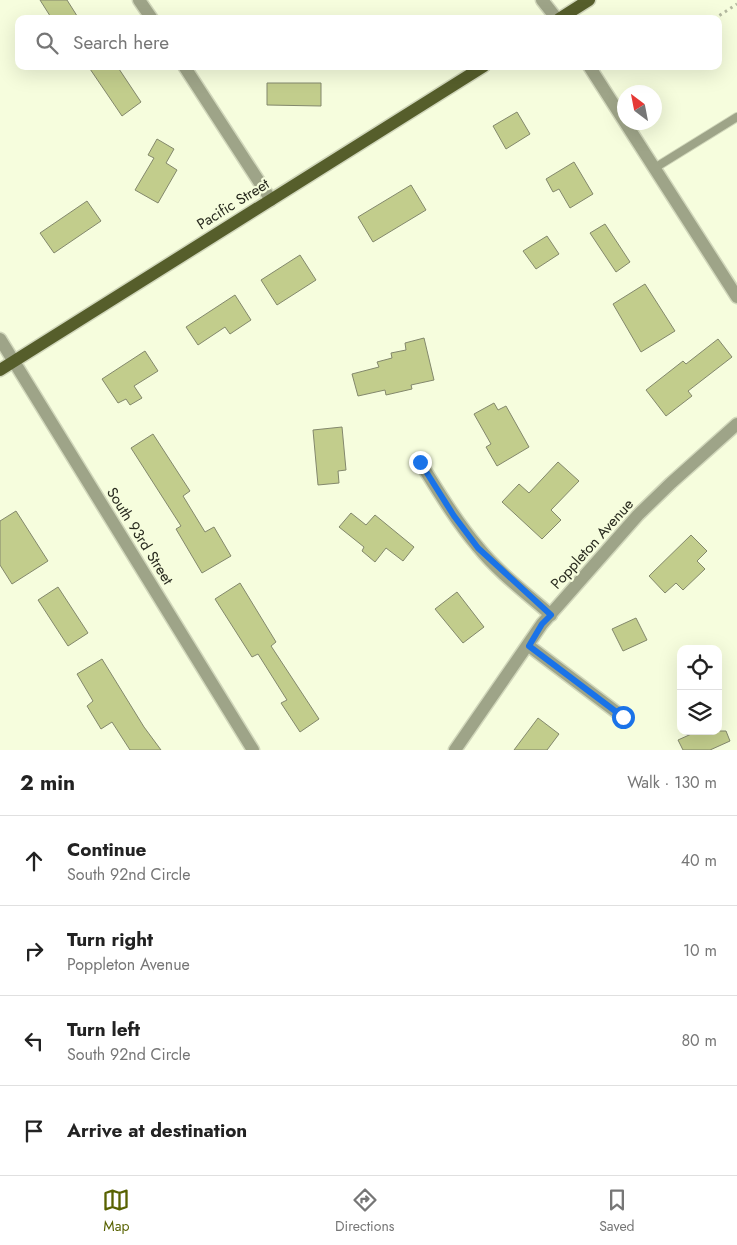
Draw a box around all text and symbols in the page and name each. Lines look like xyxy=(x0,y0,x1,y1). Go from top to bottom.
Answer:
search box xyxy=(15,15,722,70)
icon: search xyxy=(33,29,61,57)
text: Search here xyxy=(73,29,169,56)
north arrow xyxy=(617,85,662,130)
street label: Pacific Street xyxy=(193,173,274,235)
route end xyxy=(409,451,432,474)
street label: South 93rd Street xyxy=(101,483,179,589)
street label: Poppleton Avenue xyxy=(545,494,639,594)
map controls xyxy=(677,645,722,735)
button: locate xyxy=(677,645,722,690)
button: layers xyxy=(677,690,722,735)
route start xyxy=(612,706,635,729)
text: 2 min xyxy=(20,768,75,798)
text: Walk · 130 m xyxy=(627,771,717,794)
text: Continue xyxy=(67,836,146,863)
icon: ahead xyxy=(20,847,48,875)
text: 40 m xyxy=(681,849,717,872)
text: South 92nd Circle xyxy=(67,863,191,886)
text: Turn right xyxy=(67,926,153,953)
icon: right xyxy=(20,937,48,965)
text: 10 m xyxy=(683,939,717,962)
text: Poppleton Avenue xyxy=(67,953,190,976)
text: Turn left xyxy=(67,1016,140,1043)
icon: left xyxy=(20,1027,48,1055)
text: 80 m xyxy=(681,1029,717,1052)
text: South 92nd Circle xyxy=(67,1043,191,1066)
icon: arrive xyxy=(20,1117,48,1145)
text: Arrive at destination xyxy=(67,1117,247,1144)
tab: Map xyxy=(102,1186,130,1236)
tab: Directions xyxy=(335,1186,394,1236)
tab: Saved xyxy=(599,1186,635,1236)

